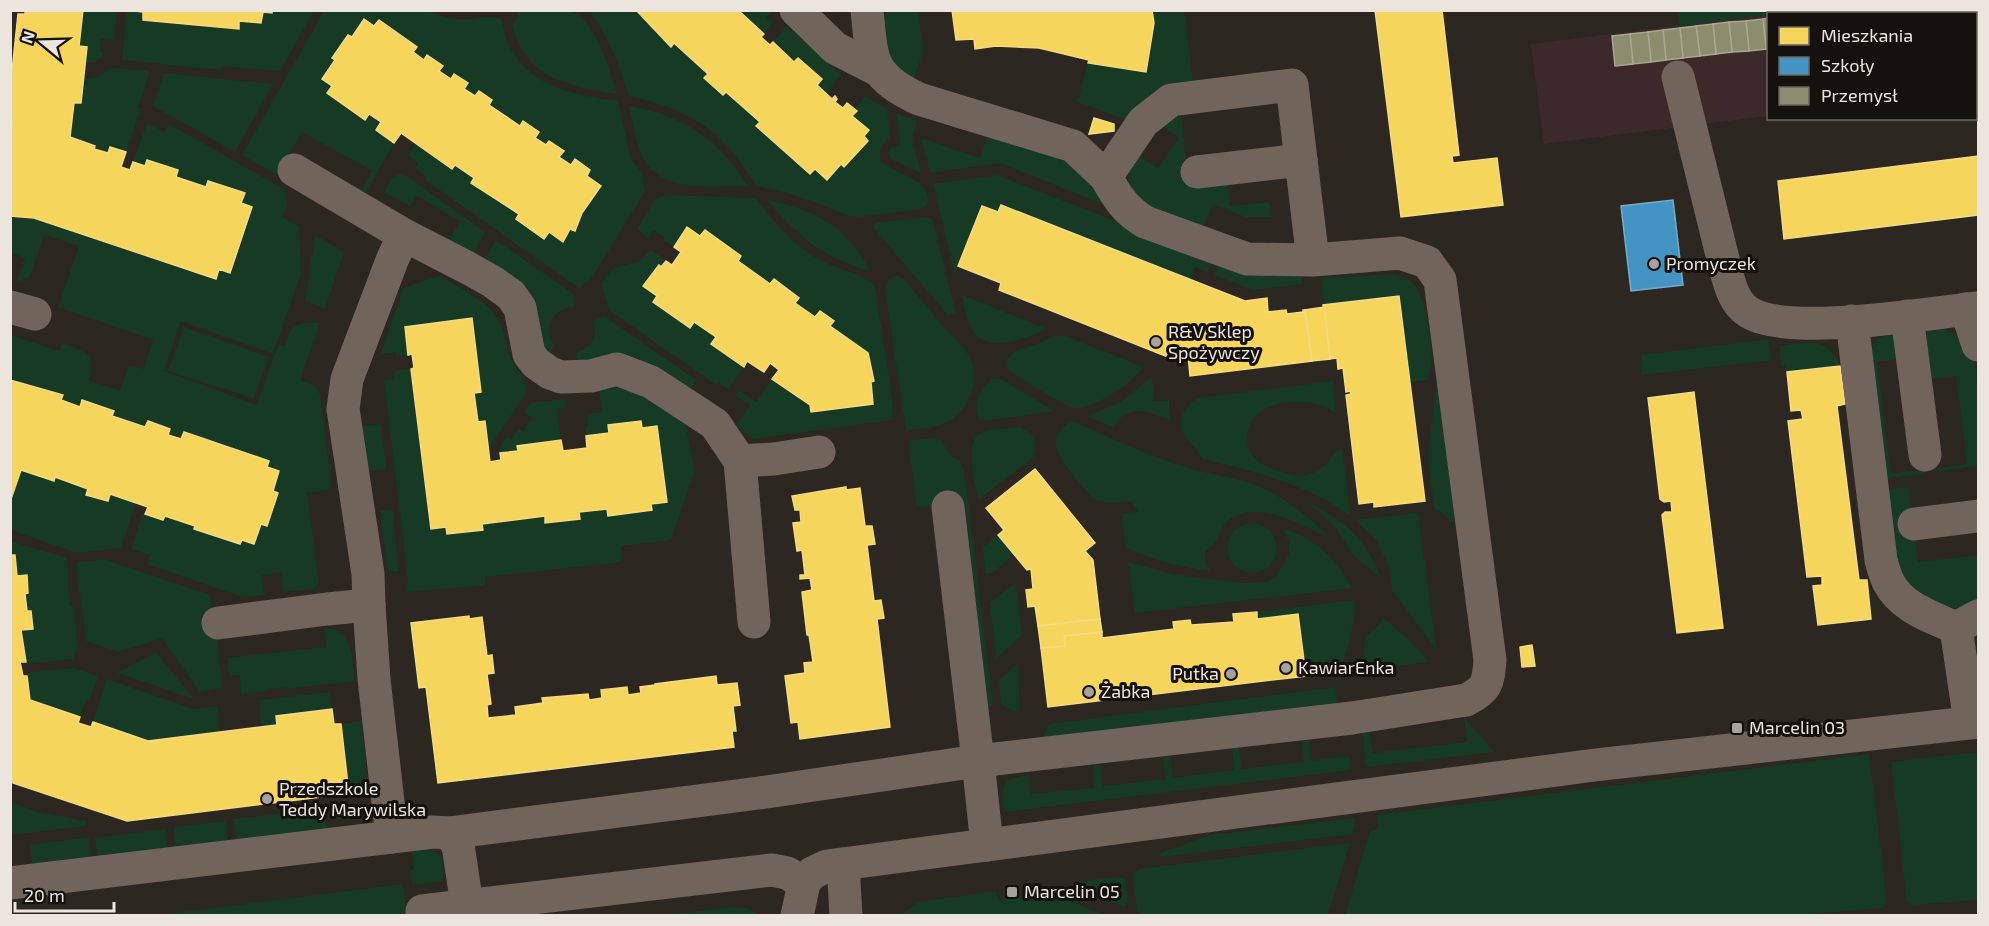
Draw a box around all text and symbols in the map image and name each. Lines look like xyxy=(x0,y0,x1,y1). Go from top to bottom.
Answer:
north arrow xyxy=(12,12,72,72)
legend xyxy=(1767,12,1977,120)
text: Mieszkania xyxy=(1821,24,1913,46)
text: N xyxy=(16,28,38,46)
text: Szkoły xyxy=(1821,54,1875,76)
text: Przemysł xyxy=(1821,84,1898,106)
place label: Promyczek xyxy=(1666,252,1756,274)
marker: Promyczek xyxy=(1647,257,1661,271)
place label: R&V Sklep Spożywczy xyxy=(1168,320,1260,363)
marker: R&V Sklep Spożywczy xyxy=(1149,335,1163,349)
place label: KawiarEnka xyxy=(1298,656,1395,678)
marker: KawiarEnka xyxy=(1279,661,1293,675)
place label: Putka xyxy=(1172,662,1219,684)
marker: Putka xyxy=(1224,667,1238,681)
place label: Żabka xyxy=(1101,680,1150,702)
marker: Żabka xyxy=(1082,685,1096,699)
place label: Marcelin 03 xyxy=(1749,716,1845,738)
marker: Marcelin 03 xyxy=(1730,721,1744,735)
place label: Przedszkole Teddy Marywilska xyxy=(279,777,426,820)
marker: Przedszkole Teddy Marywilska xyxy=(260,792,274,806)
scale bar xyxy=(15,875,114,913)
place label: Marcelin 05 xyxy=(1024,880,1120,902)
text: 20 m xyxy=(24,884,65,906)
marker: Marcelin 05 xyxy=(1005,885,1019,899)

